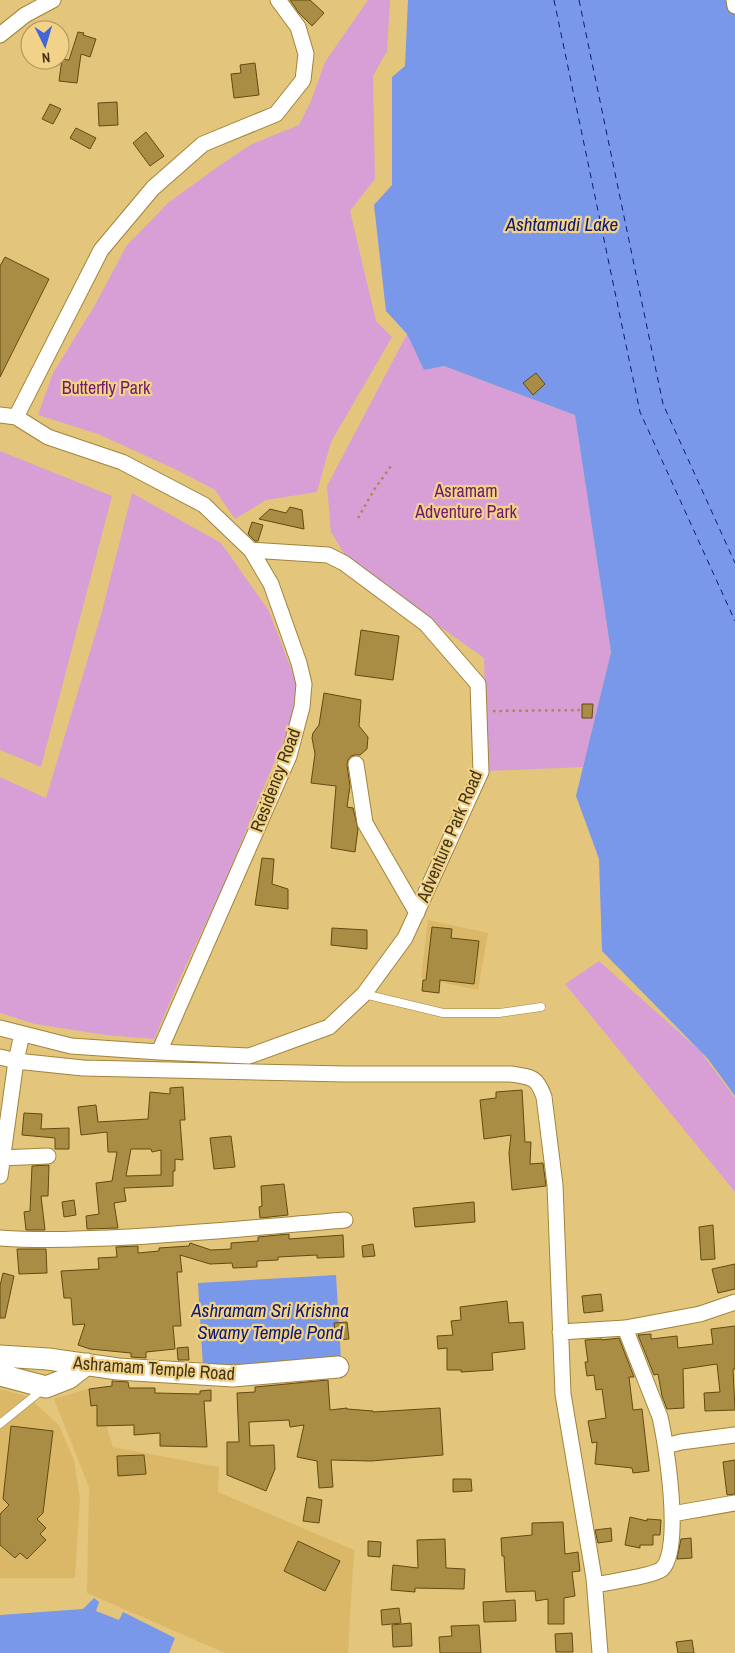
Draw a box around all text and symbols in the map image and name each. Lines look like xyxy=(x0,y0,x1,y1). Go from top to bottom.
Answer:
north arrow xyxy=(20,20,70,70)
text: N xyxy=(41,49,51,67)
water label: Ashtamudi Lake xyxy=(505,211,618,237)
park label: Butterfly Park xyxy=(62,375,151,400)
park label: Asramam Adventure Park xyxy=(414,478,517,524)
street label: Residency Road xyxy=(244,725,306,835)
street label: Adventure Park Road xyxy=(410,766,488,907)
water label: Ashramam Sri Krishna Swamy Temple Pond xyxy=(190,1297,349,1345)
street label: Ashramam Temple Road xyxy=(71,1350,236,1386)

